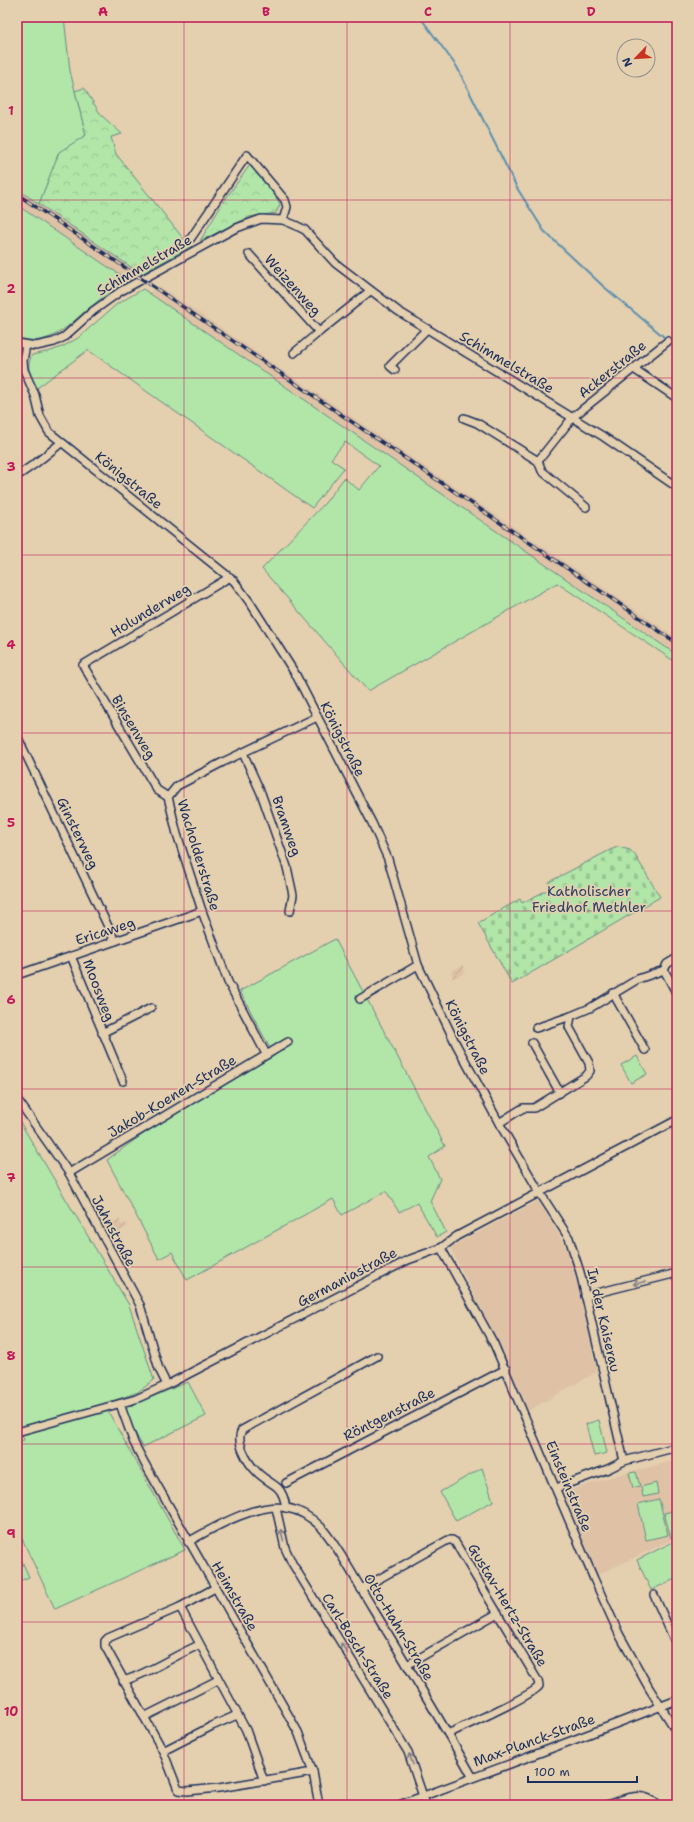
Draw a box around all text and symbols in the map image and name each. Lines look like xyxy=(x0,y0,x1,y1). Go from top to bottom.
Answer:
text: A xyxy=(98,3,108,20)
text: B xyxy=(262,3,270,20)
text: C xyxy=(424,3,432,20)
text: D xyxy=(586,3,596,20)
north arrow xyxy=(616,38,656,78)
text: N xyxy=(619,55,636,69)
text: 1 xyxy=(8,102,14,119)
street label: Schimmelstraße xyxy=(93,230,195,300)
street label: Weizenweg xyxy=(261,250,325,320)
text: 2 xyxy=(6,280,16,297)
street label: Schimmelstraße xyxy=(457,327,557,397)
street label: Ackerstraße xyxy=(574,336,650,402)
street label: Königstraße xyxy=(92,447,166,513)
text: 3 xyxy=(6,458,16,475)
street label: Holunderweg xyxy=(107,579,193,641)
text: 4 xyxy=(6,636,16,653)
street label: Binsenweg xyxy=(108,692,160,762)
street label: Königstraße xyxy=(316,698,370,780)
street label: Bramweg xyxy=(268,793,306,859)
street label: Ginsterweg xyxy=(53,794,103,872)
street label: Wacholderstraße xyxy=(173,797,225,913)
text: 5 xyxy=(7,814,15,831)
park label: Katholischer Friedhof Methler xyxy=(532,882,647,916)
street label: Ericaweg xyxy=(73,913,137,949)
street label: Moosweg xyxy=(79,956,119,1024)
text: 6 xyxy=(6,991,16,1008)
street label: Königstraße xyxy=(441,996,495,1078)
street label: Jakob-Koenen-Straße xyxy=(105,1051,240,1141)
text: 7 xyxy=(6,1169,16,1186)
street label: Jahnstraße xyxy=(88,1192,140,1270)
street label: Germaniastraße xyxy=(294,1243,400,1311)
street label: In der Kaiserau xyxy=(583,1266,625,1374)
one-way arrow xyxy=(633,1279,646,1287)
text: 8 xyxy=(6,1347,16,1364)
street label: Röntgenstraße xyxy=(340,1383,438,1445)
street label: Einsteinstraße xyxy=(542,1438,596,1534)
text: 9 xyxy=(6,1525,16,1542)
one-way arrow xyxy=(277,1528,285,1541)
street label: Gustav-Hertz-Straße xyxy=(464,1540,552,1670)
street label: Heimstraße xyxy=(208,1558,262,1634)
street label: Otto-Hahn-Straße xyxy=(360,1570,438,1684)
street label: Carl-Bosch-Straße xyxy=(318,1590,398,1702)
one-way arrow xyxy=(340,1643,348,1654)
text: 10 xyxy=(4,1703,18,1720)
street label: Max-Planck-Straße xyxy=(471,1710,597,1770)
one-way arrow xyxy=(407,1753,414,1766)
scale bar xyxy=(528,1758,637,1784)
text: 100 m xyxy=(534,1764,570,1780)

